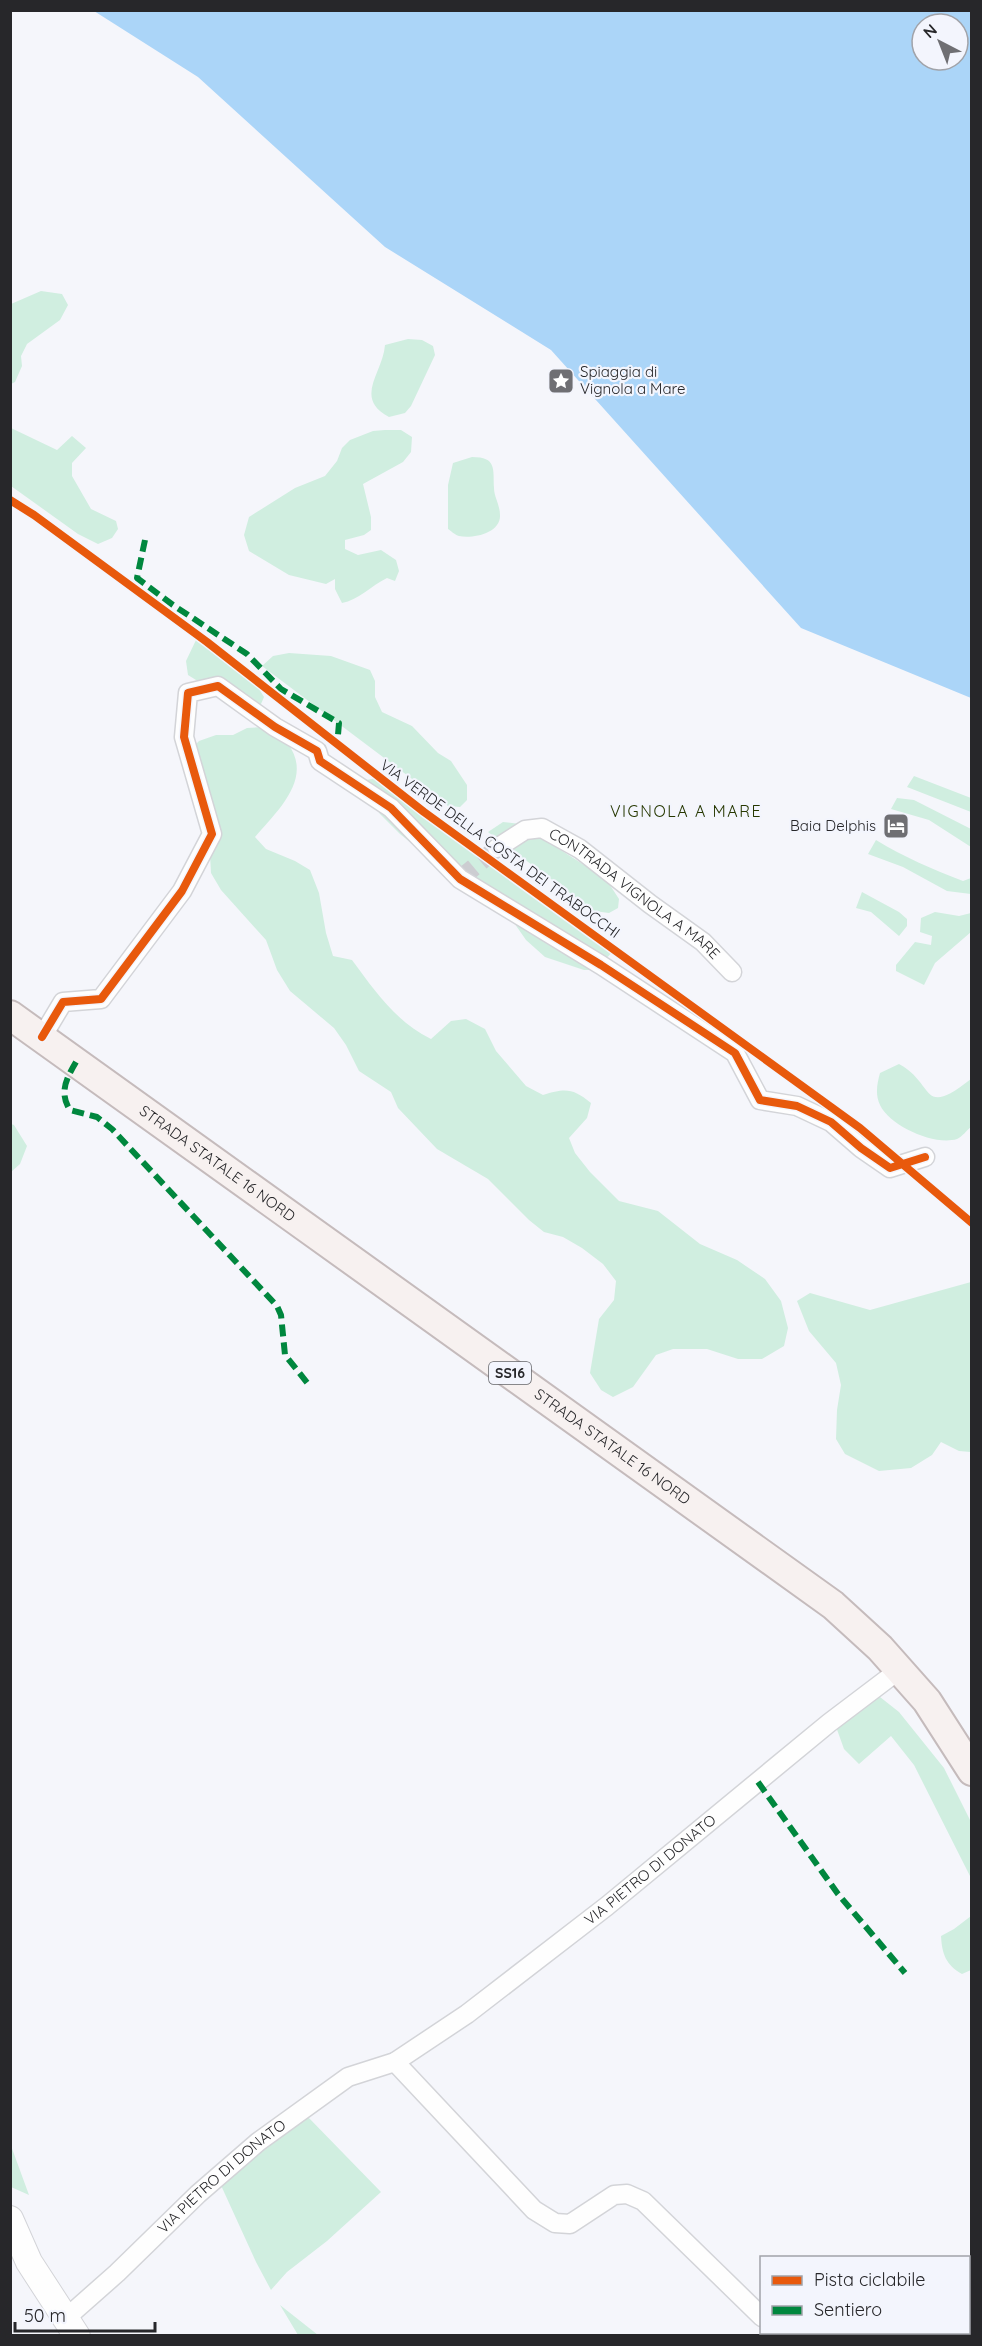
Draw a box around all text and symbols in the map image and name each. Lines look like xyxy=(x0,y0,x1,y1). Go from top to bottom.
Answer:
north arrow xyxy=(910,12,970,72)
text: N xyxy=(919,19,941,42)
place label: Spiaggia di Vignola a Mare xyxy=(580,362,686,398)
place icon: Spiaggia di Vignola a Mare xyxy=(546,366,576,396)
street label: VIA VERDE DELLA COSTA DEI TRABOCCHI xyxy=(377,755,624,942)
district label: VIGNOLA A MARE xyxy=(610,801,762,821)
hotel icon: Baia Delphis xyxy=(881,811,911,841)
place label: Baia Delphis xyxy=(790,816,876,835)
street label: CONTRADA VIGNOLA A MARE xyxy=(546,824,724,963)
street label: STRADA STATALE 16 NORD xyxy=(136,1101,299,1226)
road number: SS16 xyxy=(489,1362,531,1384)
street label: STRADA STATALE 16 NORD xyxy=(531,1384,694,1509)
street label: VIA PIETRO DI DONATO xyxy=(580,1810,720,1929)
street label: VIA PIETRO DI DONATO xyxy=(153,2115,289,2237)
legend xyxy=(760,2256,970,2334)
text: Pista ciclabile xyxy=(814,2268,925,2291)
scale bar xyxy=(15,2295,154,2333)
text: Sentiero xyxy=(814,2298,882,2321)
text: 50 m xyxy=(24,2304,66,2327)

